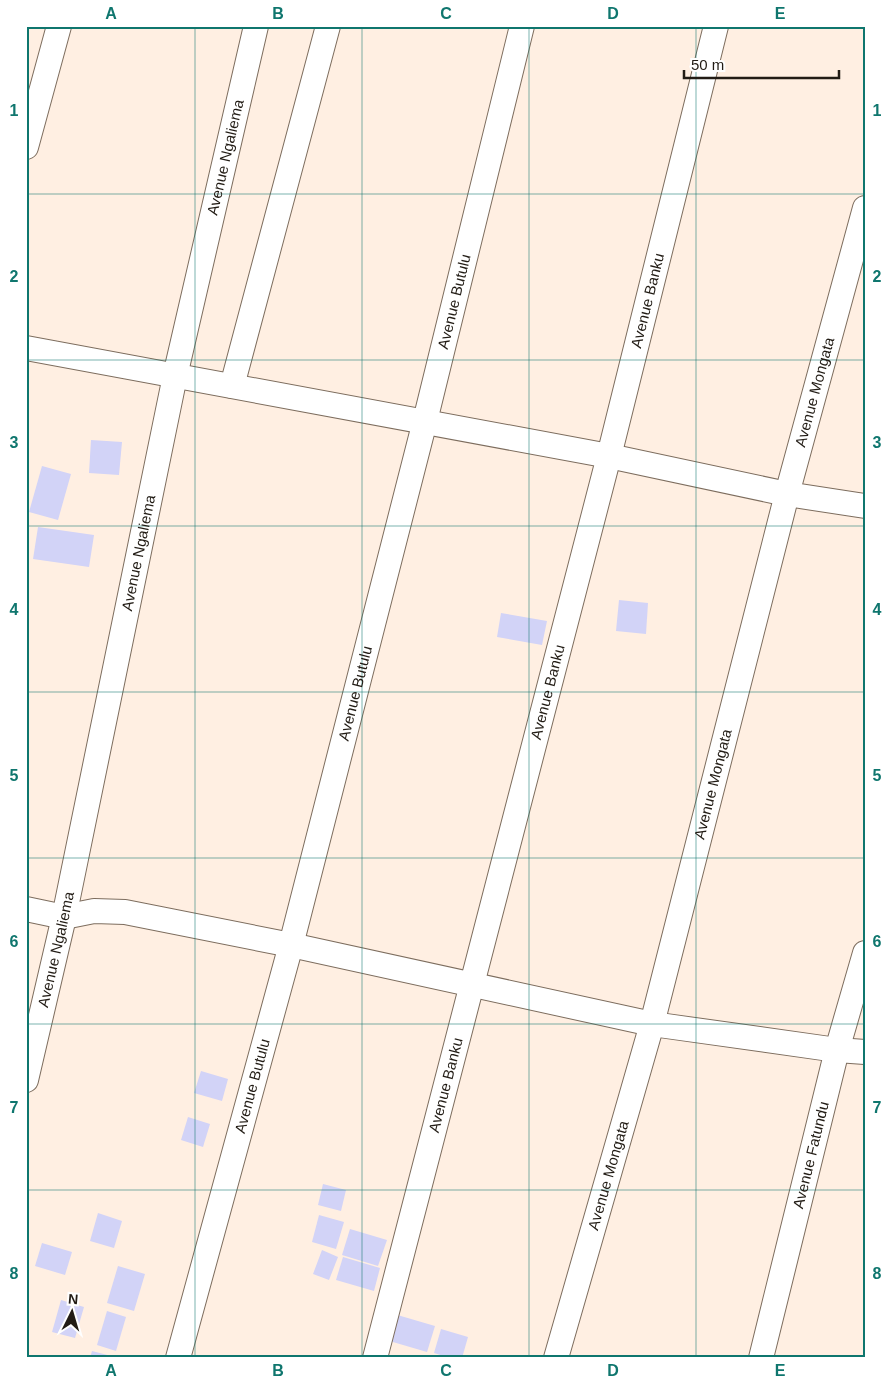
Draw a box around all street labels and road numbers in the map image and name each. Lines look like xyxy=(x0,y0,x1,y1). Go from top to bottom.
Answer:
street label: Avenue Ngaliema xyxy=(203,97,247,217)
street label: Avenue Banku xyxy=(627,251,667,350)
street label: Avenue Butulu xyxy=(434,252,474,351)
street label: Avenue Mongata xyxy=(791,335,838,449)
street label: Avenue Ngaliema xyxy=(118,493,159,612)
street label: Avenue Banku xyxy=(527,643,568,741)
street label: Avenue Butulu xyxy=(335,644,375,742)
street label: Avenue Mongata xyxy=(690,726,735,841)
street label: Avenue Ngaliema xyxy=(34,889,77,1009)
street label: Avenue Banku xyxy=(425,1036,466,1134)
street label: Avenue Butulu xyxy=(231,1037,273,1135)
street label: Avenue Fatundu xyxy=(789,1100,832,1210)
street label: Avenue Mongata xyxy=(584,1118,632,1232)

